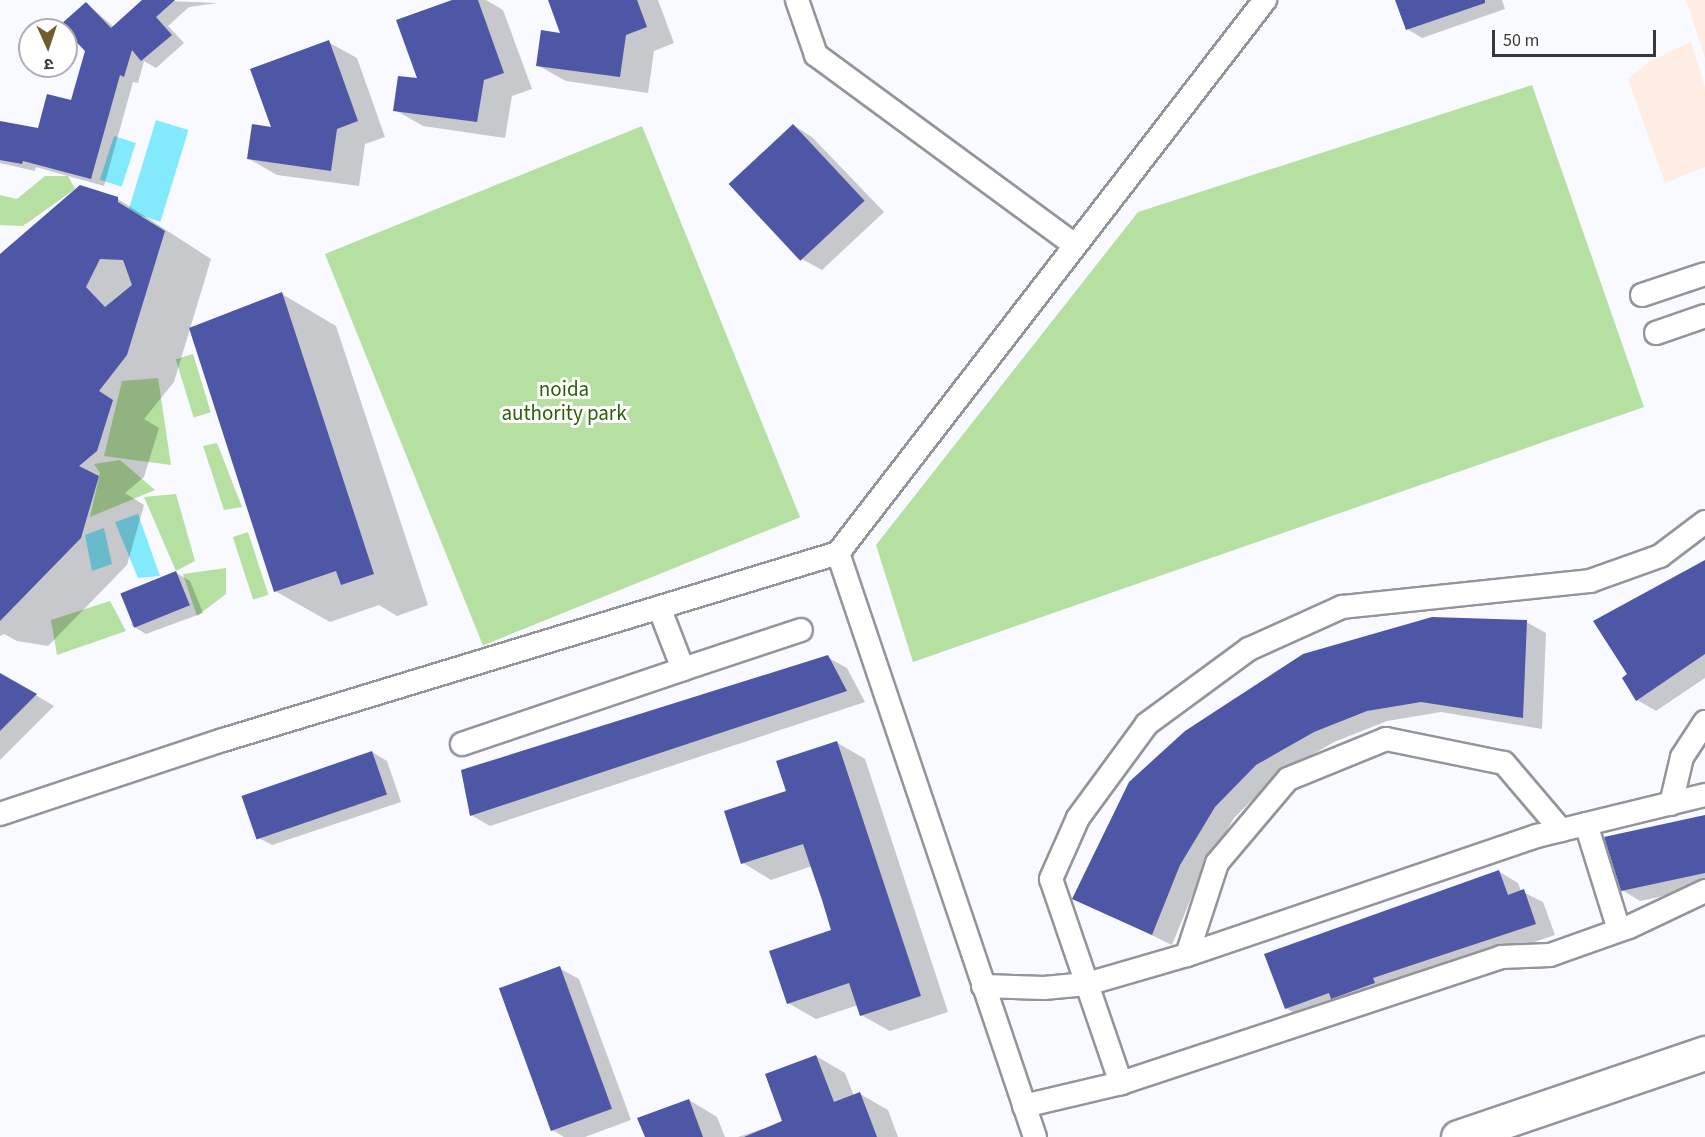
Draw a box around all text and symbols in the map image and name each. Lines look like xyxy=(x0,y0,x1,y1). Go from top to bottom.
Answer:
north arrow xyxy=(18,18,78,78)
scale bar xyxy=(1495,18,1658,56)
text: 50 m xyxy=(1503,28,1539,53)
text: उ xyxy=(44,53,54,75)
park label: noida authority park xyxy=(501,376,627,426)

